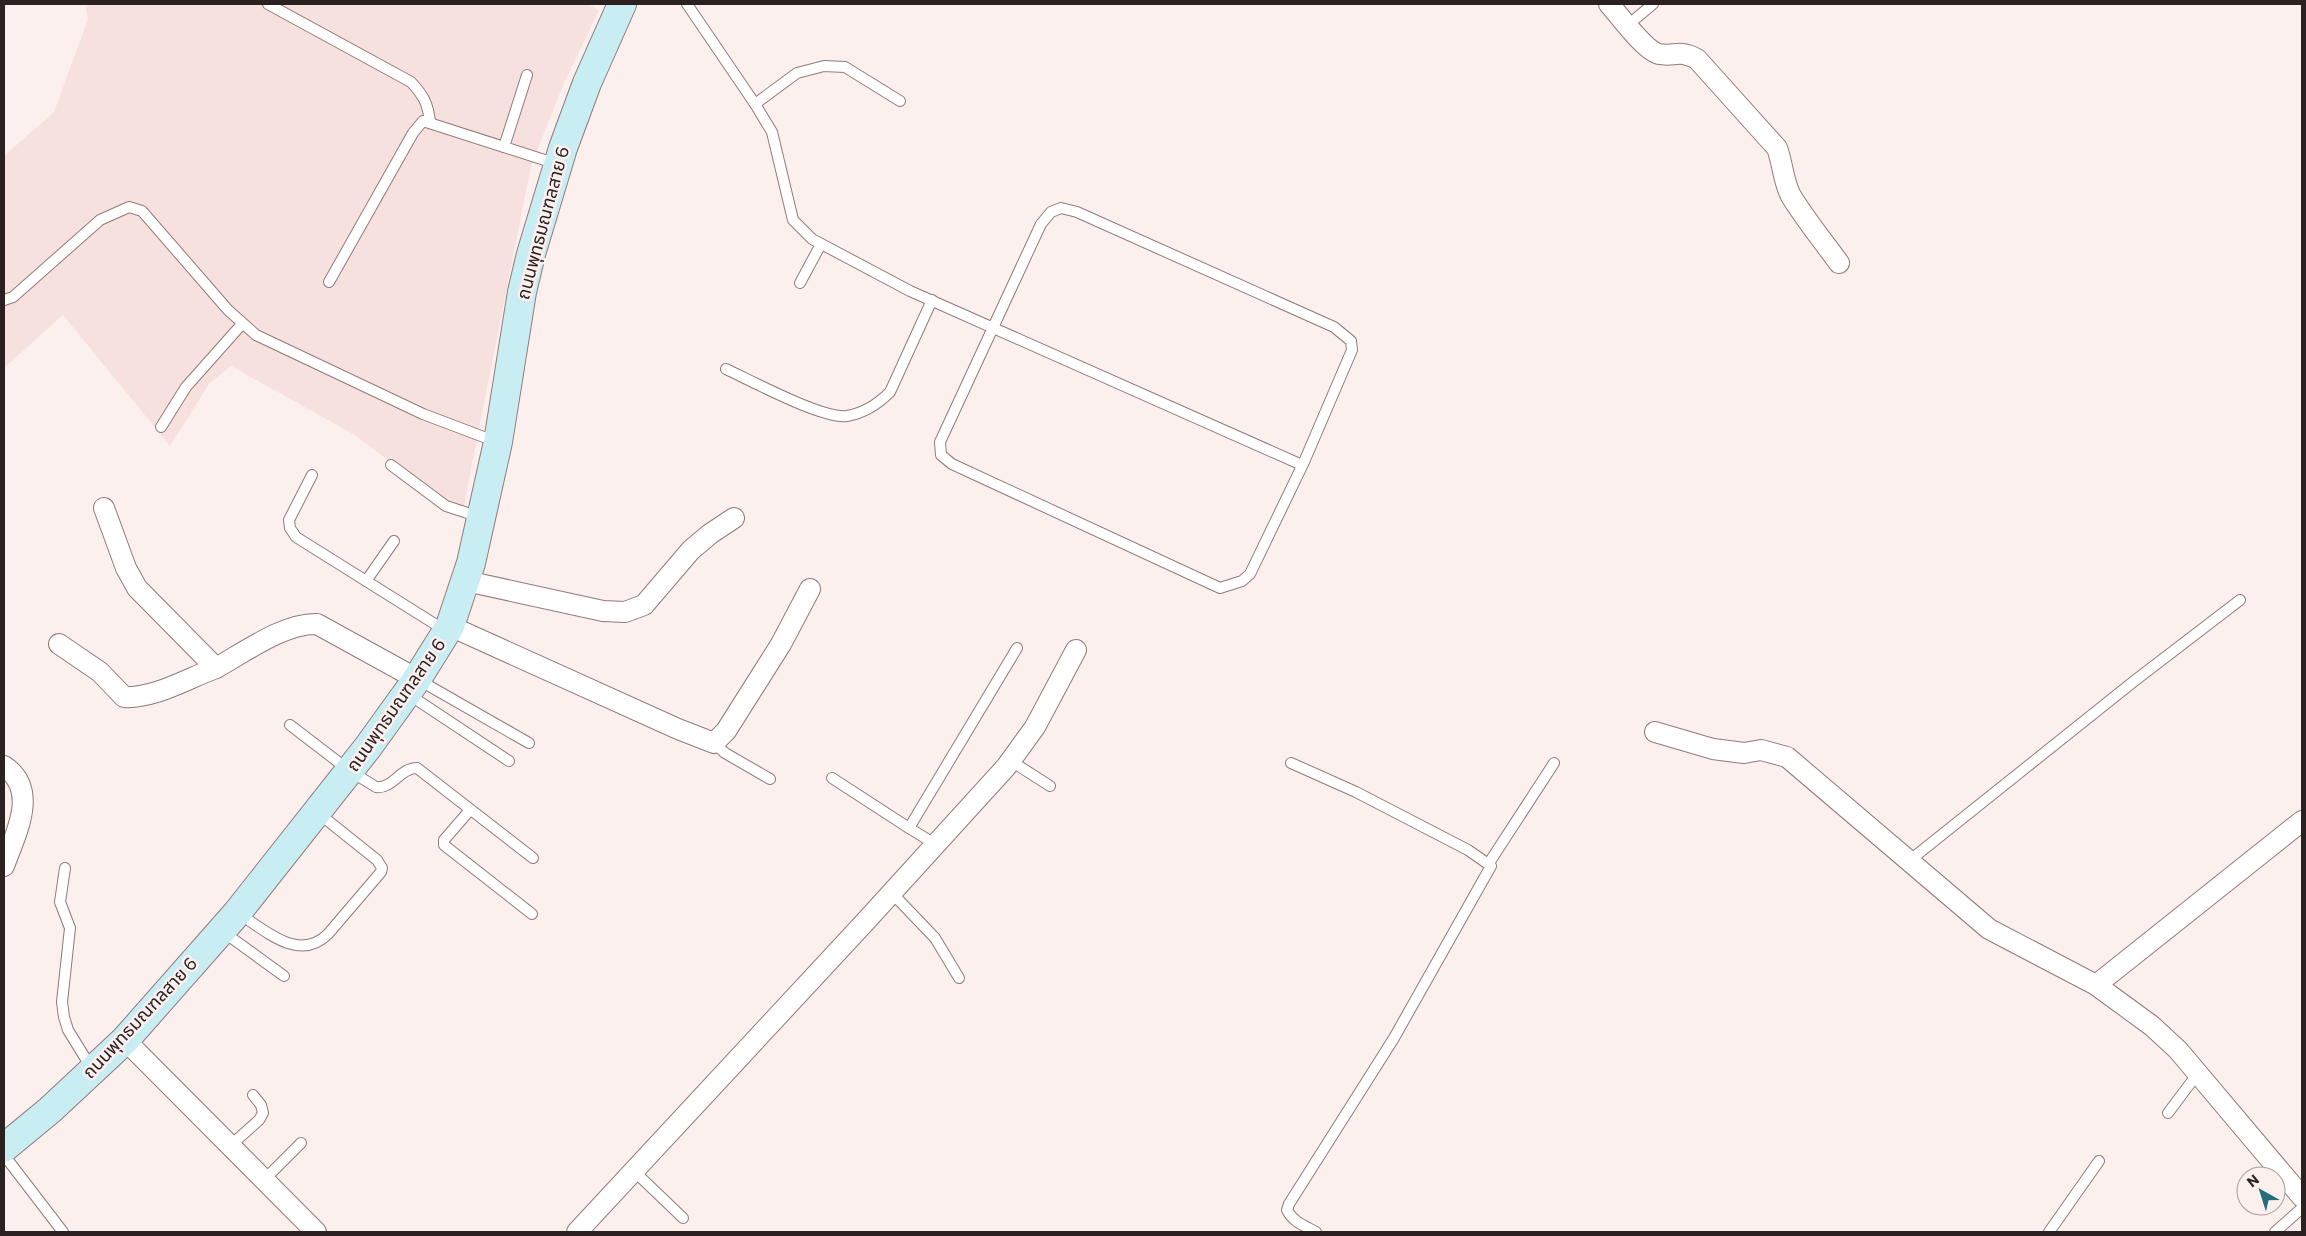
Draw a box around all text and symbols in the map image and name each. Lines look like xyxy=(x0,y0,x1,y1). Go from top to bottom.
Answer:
street label: ถนนพุทธมณฑลสาย 6 xyxy=(511,144,574,302)
street label: ถนนพุทธมณฑลสาย 6 xyxy=(341,633,450,776)
street label: ถนนพุทธมณฑลสาย 6 xyxy=(77,952,202,1083)
north arrow xyxy=(2236,1166,2286,1216)
text: N xyxy=(2243,1171,2262,1190)

